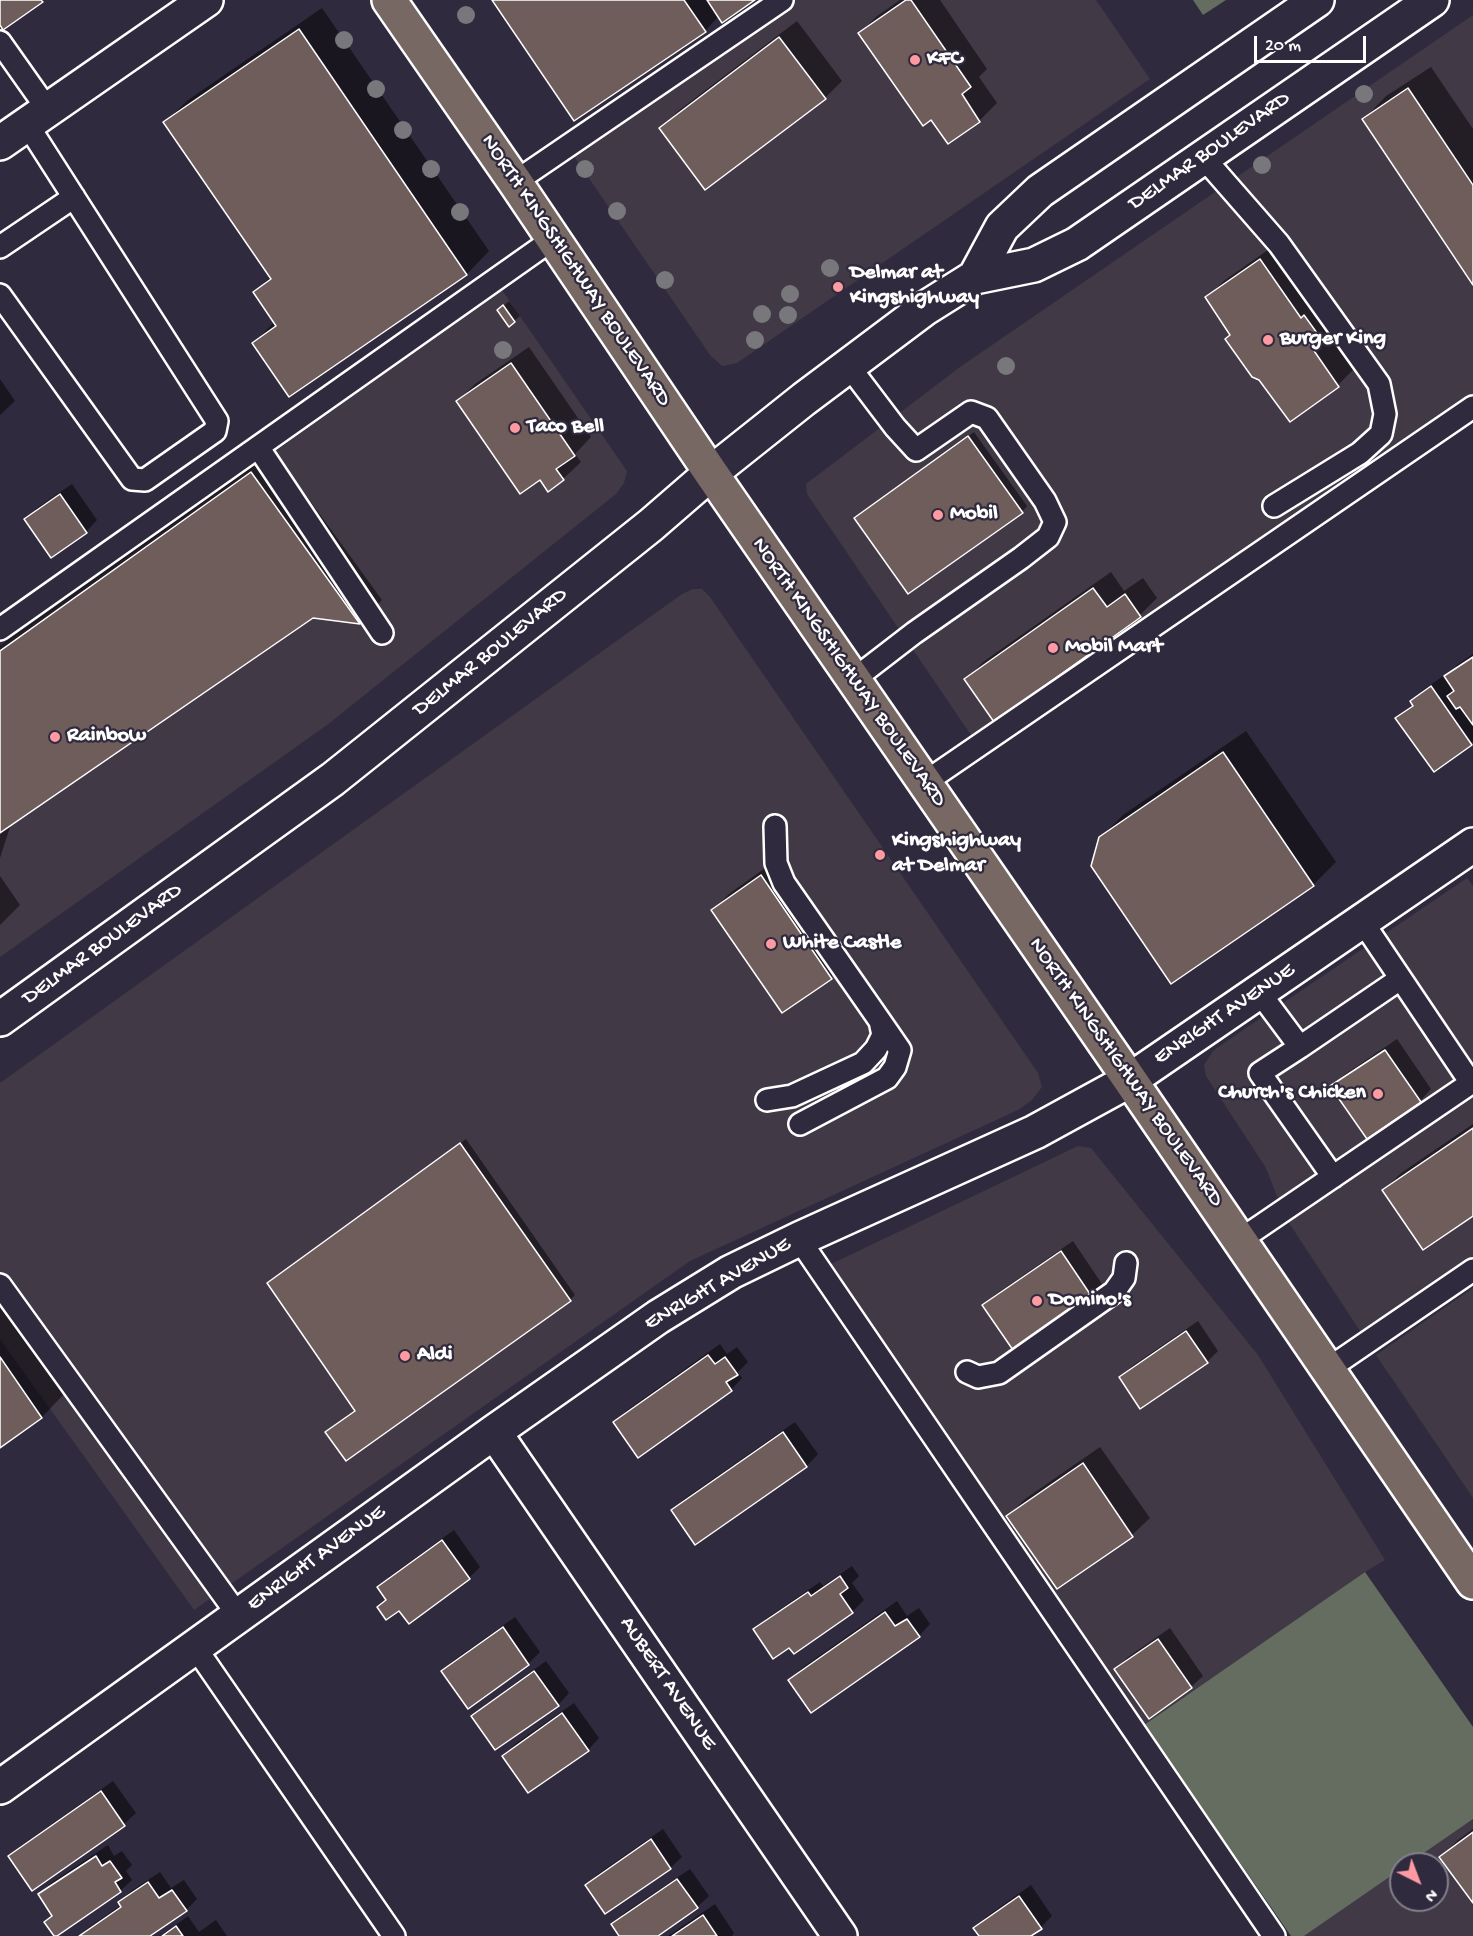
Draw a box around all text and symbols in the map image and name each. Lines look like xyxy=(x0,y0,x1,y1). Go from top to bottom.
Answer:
scale bar xyxy=(1257,24,1370,62)
text: 20 m xyxy=(1265,36,1301,57)
place label: KFC xyxy=(927,47,962,73)
marker: KFC xyxy=(908,53,922,67)
street label: DELMAR BOULEVARD xyxy=(1124,86,1296,218)
street label: NORTH KINGSHIGHWAY BOULEVARD xyxy=(474,130,676,412)
place label: Delmar at Kingshighway xyxy=(850,261,979,312)
marker: Delmar at Kingshighway xyxy=(831,280,845,294)
place label: Burger King xyxy=(1280,327,1386,353)
marker: Burger King xyxy=(1261,333,1275,347)
place label: Taco Bell xyxy=(527,415,604,441)
marker: Taco Bell xyxy=(508,421,522,435)
place label: Mobil xyxy=(950,502,998,528)
marker: Mobil xyxy=(931,508,945,522)
street label: NORTH KINGSHIGHWAY BOULEVARD xyxy=(745,533,951,813)
street label: DELMAR BOULEVARD xyxy=(408,583,574,723)
place label: Mobil Mart xyxy=(1065,635,1162,661)
marker: Mobil Mart xyxy=(1046,641,1060,655)
place label: Rainbow xyxy=(67,724,146,750)
marker: Rainbow xyxy=(48,730,62,744)
place label: Kingshighway at Delmar xyxy=(892,829,1021,880)
marker: Kingshighway at Delmar xyxy=(873,848,887,862)
street label: DELMAR BOULEVARD xyxy=(18,878,188,1012)
place label: White Castle xyxy=(783,931,901,957)
street label: NORTH KINGSHIGHWAY BOULEVARD xyxy=(1022,933,1228,1213)
marker: White Castle xyxy=(764,937,778,951)
street label: ENRIGHT AVENUE xyxy=(1149,958,1301,1072)
place label: Church's Chicken xyxy=(1218,1081,1366,1107)
marker: Church's Chicken xyxy=(1371,1087,1385,1101)
street label: ENRIGHT AVENUE xyxy=(640,1232,796,1338)
place label: Domino's xyxy=(1049,1288,1131,1314)
marker: Domino's xyxy=(1030,1294,1044,1308)
place label: Aldi xyxy=(417,1343,452,1369)
marker: Aldi xyxy=(398,1349,412,1363)
street label: ENRIGHT AVENUE xyxy=(243,1500,391,1618)
street label: AUBERT AVENUE xyxy=(613,1612,721,1756)
north arrow xyxy=(1389,1852,1449,1912)
text: N xyxy=(1420,1884,1440,1905)

